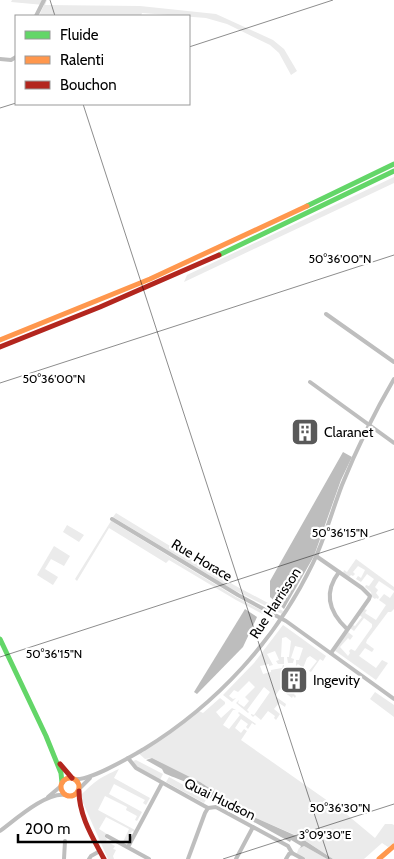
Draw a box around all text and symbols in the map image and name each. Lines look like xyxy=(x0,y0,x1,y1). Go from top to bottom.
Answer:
legend xyxy=(15,15,190,105)
text: Fluide xyxy=(60,26,99,44)
text: Ralenti xyxy=(60,51,104,69)
text: Bouchon xyxy=(60,76,117,94)
text: 50°36'00"N xyxy=(309,251,371,266)
text: 50°36'00"N xyxy=(23,371,85,386)
building icon: Claranet xyxy=(290,417,320,447)
place label: Claranet xyxy=(324,423,374,441)
text: 50°36'15"N xyxy=(312,525,368,540)
street label: Rue Horace xyxy=(168,535,236,585)
street label: Rue Harrisson xyxy=(245,564,305,642)
text: 50°36'15"N xyxy=(26,646,82,661)
building icon: Ingevity xyxy=(279,665,309,695)
place label: Ingevity xyxy=(313,671,360,689)
street label: Quai Hudson xyxy=(181,774,259,824)
text: 50°36'30"N xyxy=(310,800,370,815)
scale bar xyxy=(18,812,130,844)
text: 200 m xyxy=(25,820,70,838)
text: 3°09'30"E xyxy=(299,827,352,842)

